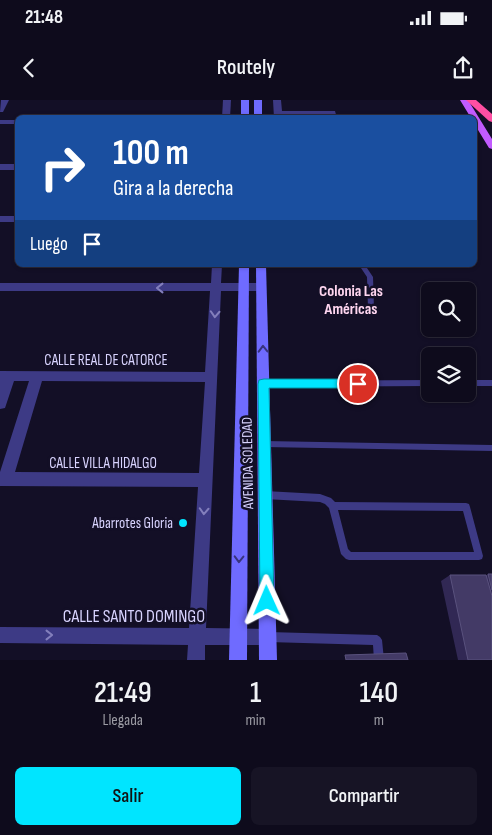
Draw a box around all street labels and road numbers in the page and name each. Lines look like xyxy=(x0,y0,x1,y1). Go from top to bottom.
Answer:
street label: CALLE REAL DE CATORCE xyxy=(44,351,168,370)
street label: AVENIDA SOLEDAD xyxy=(238,417,258,510)
street label: CALLE VILLA HIDALGO xyxy=(49,454,157,473)
street label: CALLE SANTO DOMINGO xyxy=(63,606,205,627)

